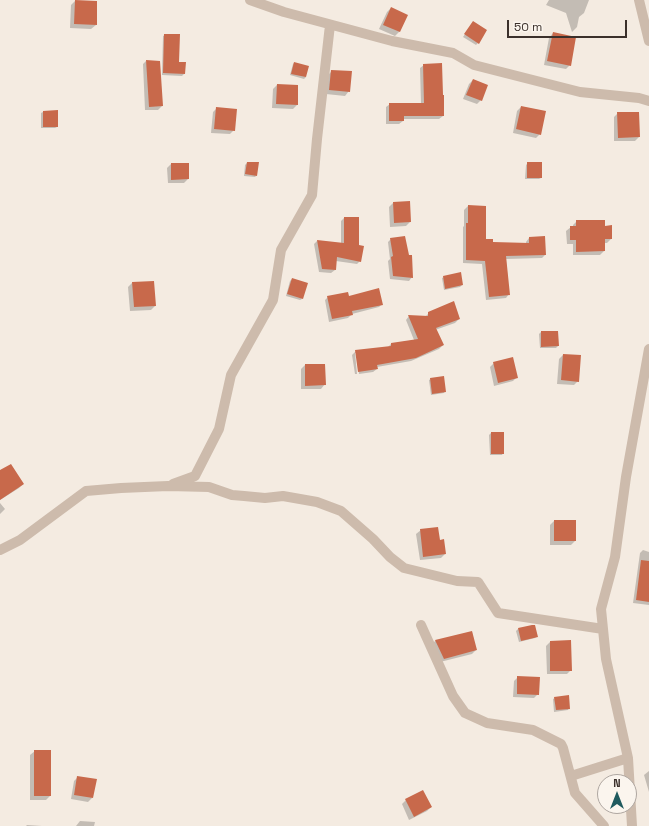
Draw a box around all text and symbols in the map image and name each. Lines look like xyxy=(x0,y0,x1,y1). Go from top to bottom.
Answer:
scale bar xyxy=(509,12,629,38)
text: 50 m xyxy=(514,19,542,35)
north arrow xyxy=(597,774,637,814)
text: N xyxy=(613,776,621,790)

